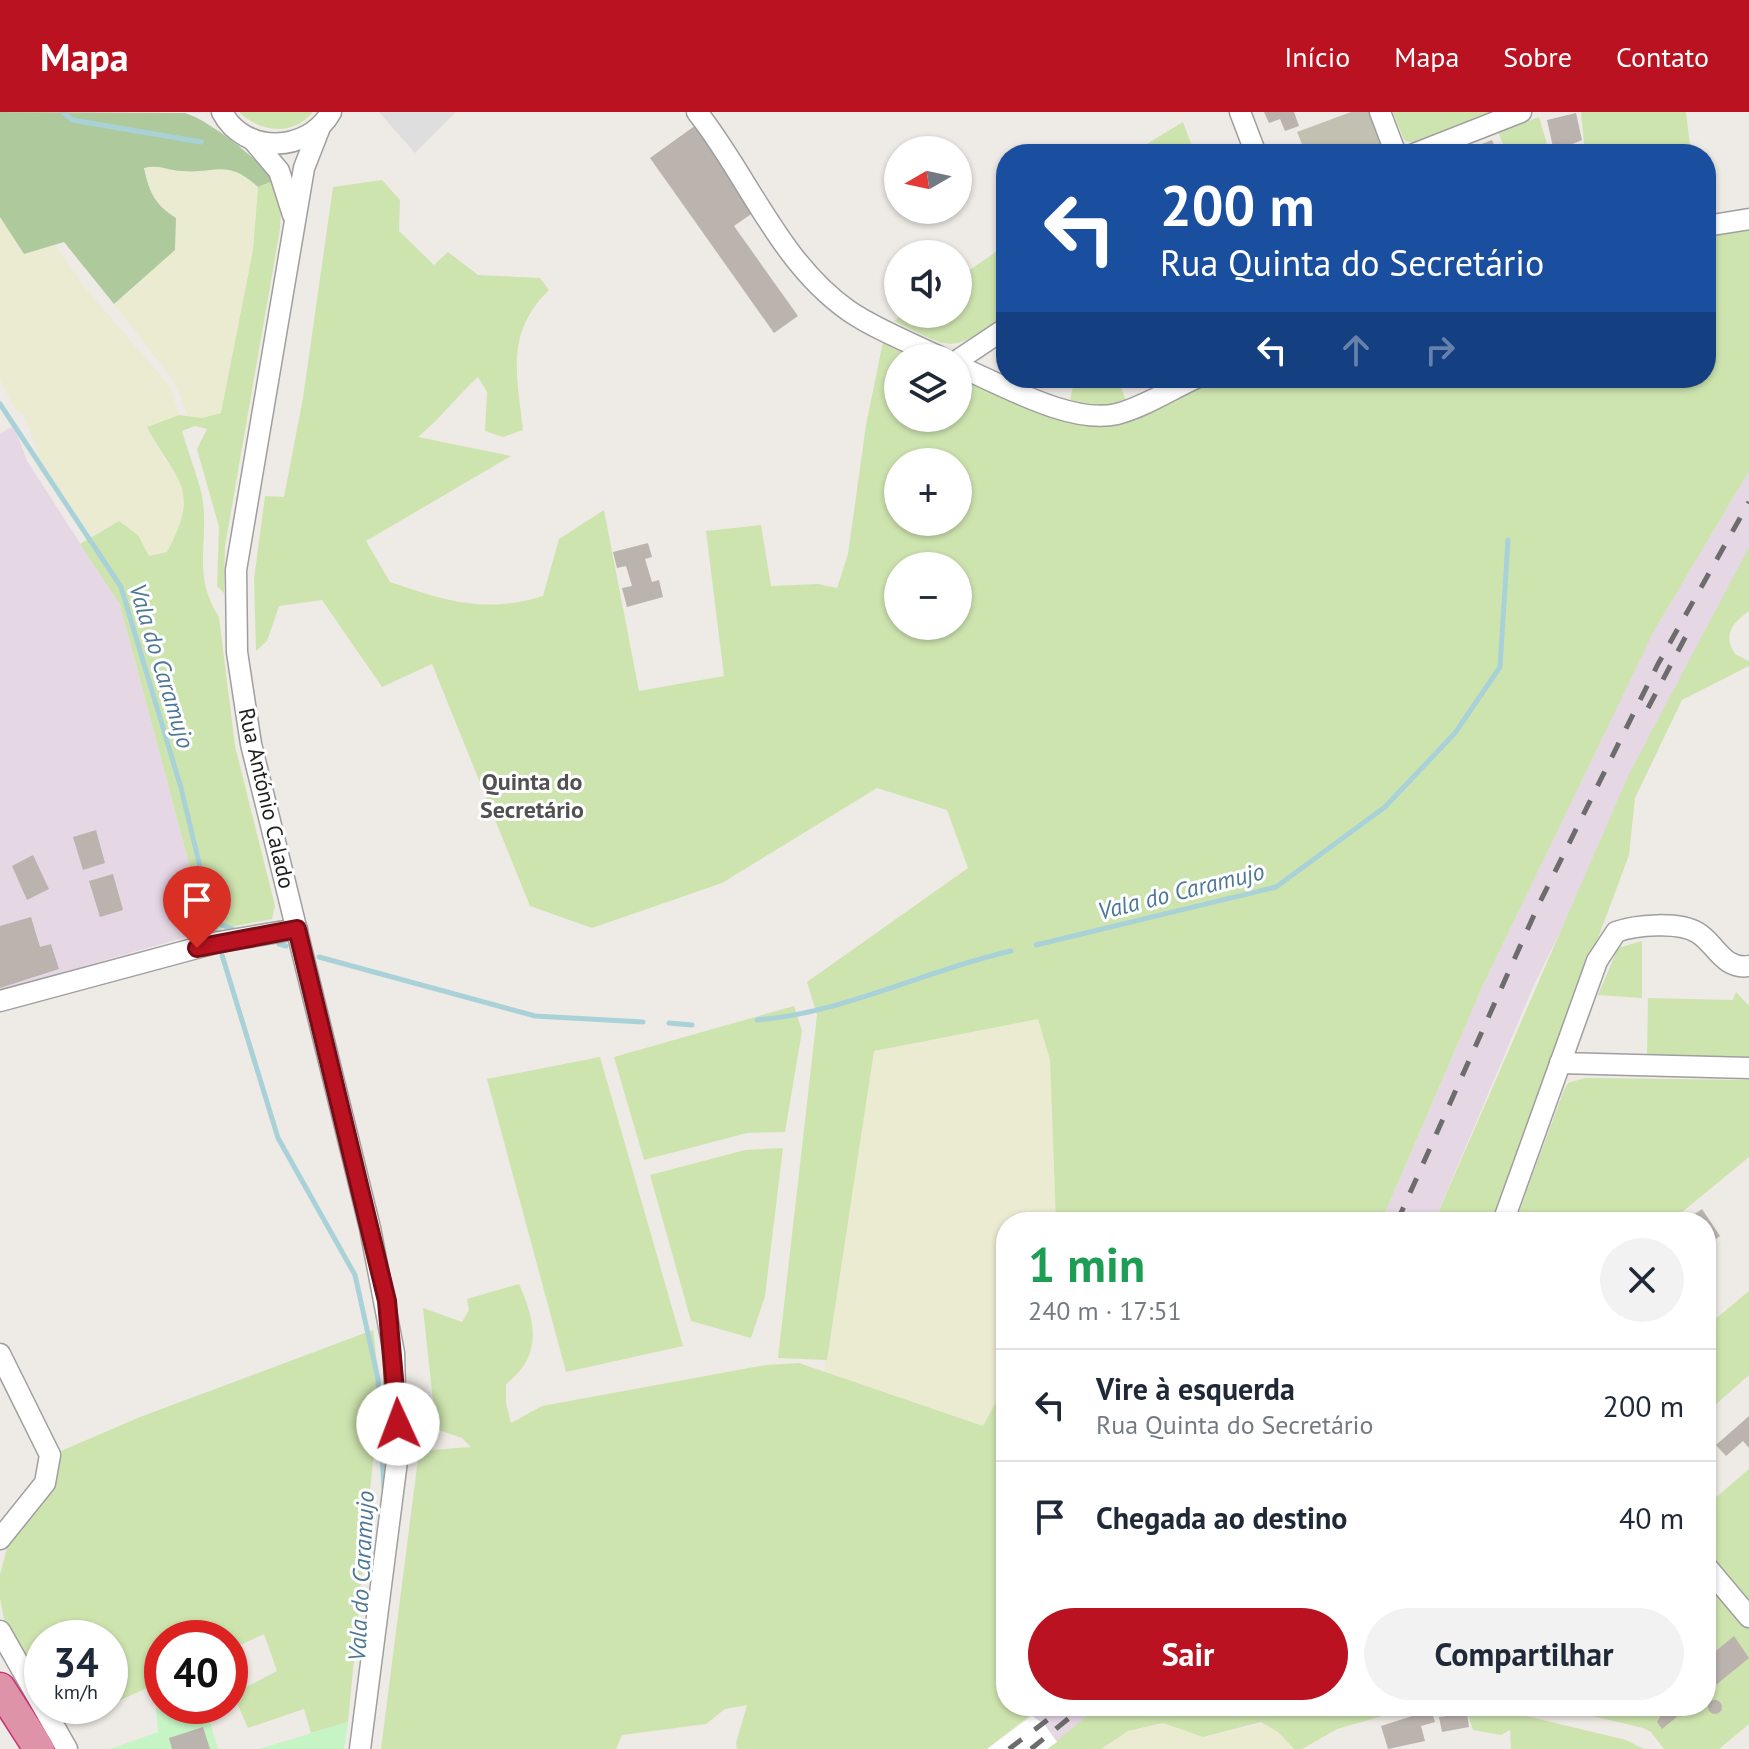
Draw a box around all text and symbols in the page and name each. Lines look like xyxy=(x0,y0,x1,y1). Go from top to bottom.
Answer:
text: Mapa xyxy=(40,32,129,81)
text: Início xyxy=(1284,38,1350,75)
text: Mapa xyxy=(1394,38,1459,75)
text: Sobre xyxy=(1503,38,1572,75)
text: Contato xyxy=(1616,38,1709,75)
north arrow xyxy=(884,136,972,224)
map controls xyxy=(884,136,972,640)
text: 200 m xyxy=(1160,169,1315,241)
icon: left xyxy=(1028,176,1132,280)
text: Rua Quinta do Secretário xyxy=(1160,239,1544,286)
button: sound xyxy=(884,240,972,328)
icon: left xyxy=(1250,328,1294,372)
icon: ahead xyxy=(1334,328,1378,372)
icon: right xyxy=(1418,328,1462,372)
button: layers xyxy=(884,344,972,432)
button: + xyxy=(884,448,972,536)
button: − xyxy=(884,552,972,640)
water label: Vala do Caramujo xyxy=(122,580,202,752)
street label: Rua António Calado xyxy=(233,705,301,891)
district label: Quinta do Secretário xyxy=(480,766,584,825)
water label: Vala do Caramujo xyxy=(1094,855,1268,927)
pin xyxy=(163,866,231,948)
icon: arrive xyxy=(175,878,219,922)
text: 1 min xyxy=(1028,1233,1145,1295)
button: close xyxy=(1600,1238,1684,1322)
text: 240 m · 17:51 xyxy=(1028,1294,1182,1327)
text: Vire à esquerda xyxy=(1096,1369,1295,1408)
position arrow xyxy=(356,1382,440,1466)
icon: left xyxy=(1028,1383,1072,1427)
text: 200 m xyxy=(1603,1386,1684,1425)
text: Rua Quinta do Secretário xyxy=(1096,1408,1374,1441)
water label: Vala do Caramujo xyxy=(341,1490,381,1662)
icon: arrive xyxy=(1028,1495,1072,1539)
text: Chegada ao destino xyxy=(1096,1498,1347,1537)
text: 40 m xyxy=(1619,1498,1684,1537)
button: Sair xyxy=(1028,1608,1348,1700)
button: Compartilhar xyxy=(1364,1608,1684,1700)
speed limit sign: 40 xyxy=(144,1620,248,1724)
text: 34 xyxy=(53,1636,99,1688)
text: km/h xyxy=(54,1679,98,1705)

